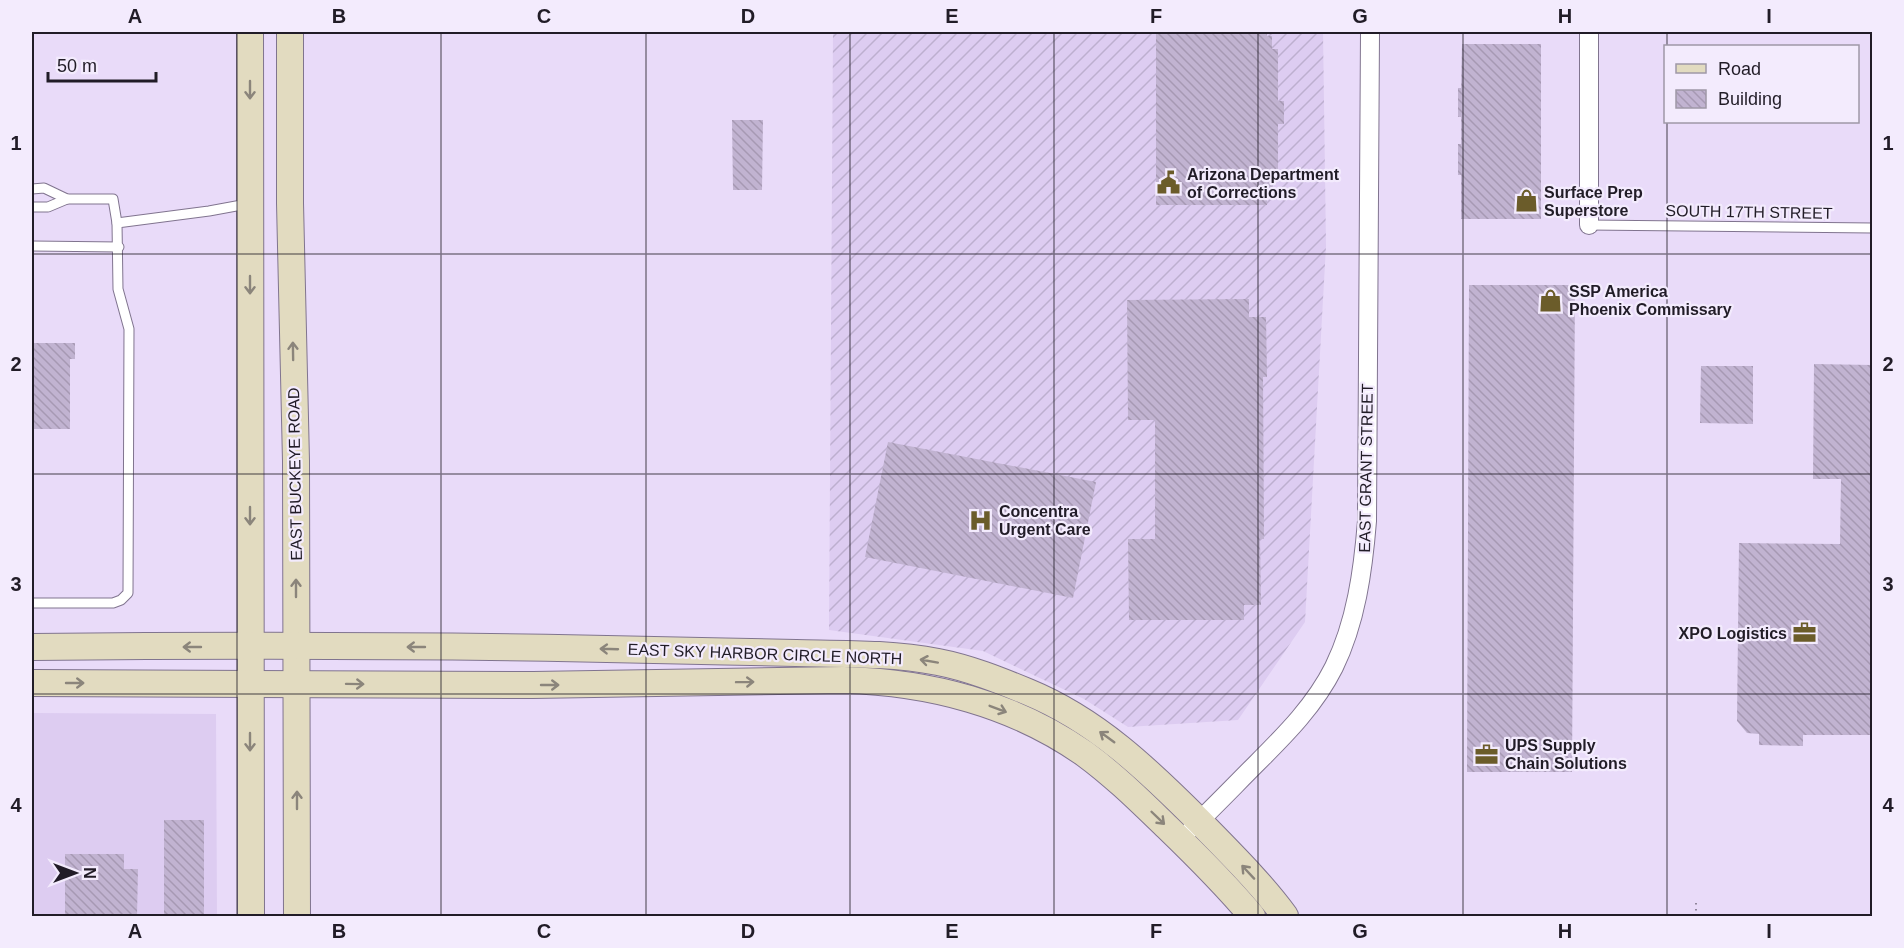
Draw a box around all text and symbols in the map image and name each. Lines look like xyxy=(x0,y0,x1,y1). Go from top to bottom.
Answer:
text: A xyxy=(128,5,142,27)
text: B xyxy=(332,5,346,27)
text: C xyxy=(537,5,551,27)
text: D xyxy=(741,5,755,27)
text: E xyxy=(945,5,959,27)
text: F xyxy=(1150,5,1162,27)
text: G xyxy=(1352,5,1368,27)
text: H xyxy=(1558,5,1572,27)
text: I xyxy=(1766,5,1772,27)
scale bar xyxy=(48,45,156,83)
legend xyxy=(1664,45,1859,123)
text: 50 m xyxy=(57,56,97,76)
text: Road xyxy=(1718,59,1761,79)
one-way arrow xyxy=(244,79,256,99)
text: Building xyxy=(1718,89,1782,109)
text: 1 xyxy=(10,132,22,154)
text: 1 xyxy=(1882,132,1894,154)
place label: Arizona Department of Corrections xyxy=(1187,166,1340,201)
public building icon: Arizona Department of Corrections xyxy=(1156,170,1182,196)
place label: Surface Prep Superstore xyxy=(1544,184,1643,219)
shop icon: Surface Prep Superstore xyxy=(1513,188,1539,214)
street label: SOUTH 17TH STREET xyxy=(1665,202,1833,222)
one-way arrow xyxy=(244,274,256,294)
place label: SSP America Phoenix Commissary xyxy=(1569,283,1732,318)
shop icon: SSP America Phoenix Commissary xyxy=(1538,287,1564,313)
one-way arrow xyxy=(287,342,299,362)
text: 2 xyxy=(10,353,22,375)
text: 2 xyxy=(1882,353,1894,375)
street label: EAST GRANT STREET xyxy=(1356,383,1376,553)
street label: EAST BUCKEYE ROAD xyxy=(285,387,305,561)
place label: Concentra Urgent Care xyxy=(999,503,1091,538)
one-way arrow xyxy=(244,505,256,525)
hospital icon: Concentra Urgent Care xyxy=(968,507,994,533)
text: 3 xyxy=(10,573,22,595)
text: 3 xyxy=(1882,573,1894,595)
one-way arrow xyxy=(290,579,302,599)
office icon: XPO Logistics xyxy=(1792,620,1818,646)
place label: XPO Logistics xyxy=(1679,625,1787,642)
one-way arrow xyxy=(182,641,202,653)
one-way arrow xyxy=(407,641,427,653)
street label: EAST SKY HARBOR CIRCLE NORTH xyxy=(627,641,903,667)
one-way arrow xyxy=(599,643,619,655)
one-way arrow xyxy=(920,655,940,666)
one-way arrow xyxy=(734,676,754,687)
one-way arrow xyxy=(65,677,85,689)
one-way arrow xyxy=(344,678,364,689)
one-way arrow xyxy=(539,679,559,691)
one-way arrow xyxy=(988,704,1007,715)
one-way arrow xyxy=(1099,731,1115,744)
one-way arrow xyxy=(244,732,256,752)
place label: UPS Supply Chain Solutions xyxy=(1505,737,1627,772)
office icon: UPS Supply Chain Solutions xyxy=(1474,741,1500,767)
one-way arrow xyxy=(291,790,303,810)
text: 4 xyxy=(10,794,22,816)
text: 4 xyxy=(1882,794,1894,816)
one-way arrow xyxy=(1150,811,1165,825)
north arrow xyxy=(45,843,105,903)
one-way arrow xyxy=(1241,864,1255,879)
text: N xyxy=(81,867,98,879)
text: A xyxy=(128,920,142,942)
text: B xyxy=(332,920,346,942)
text: C xyxy=(537,920,551,942)
text: D xyxy=(741,920,755,942)
text: E xyxy=(945,920,959,942)
text: F xyxy=(1150,920,1162,942)
text: G xyxy=(1352,920,1368,942)
text: H xyxy=(1558,920,1572,942)
text: I xyxy=(1766,920,1772,942)

